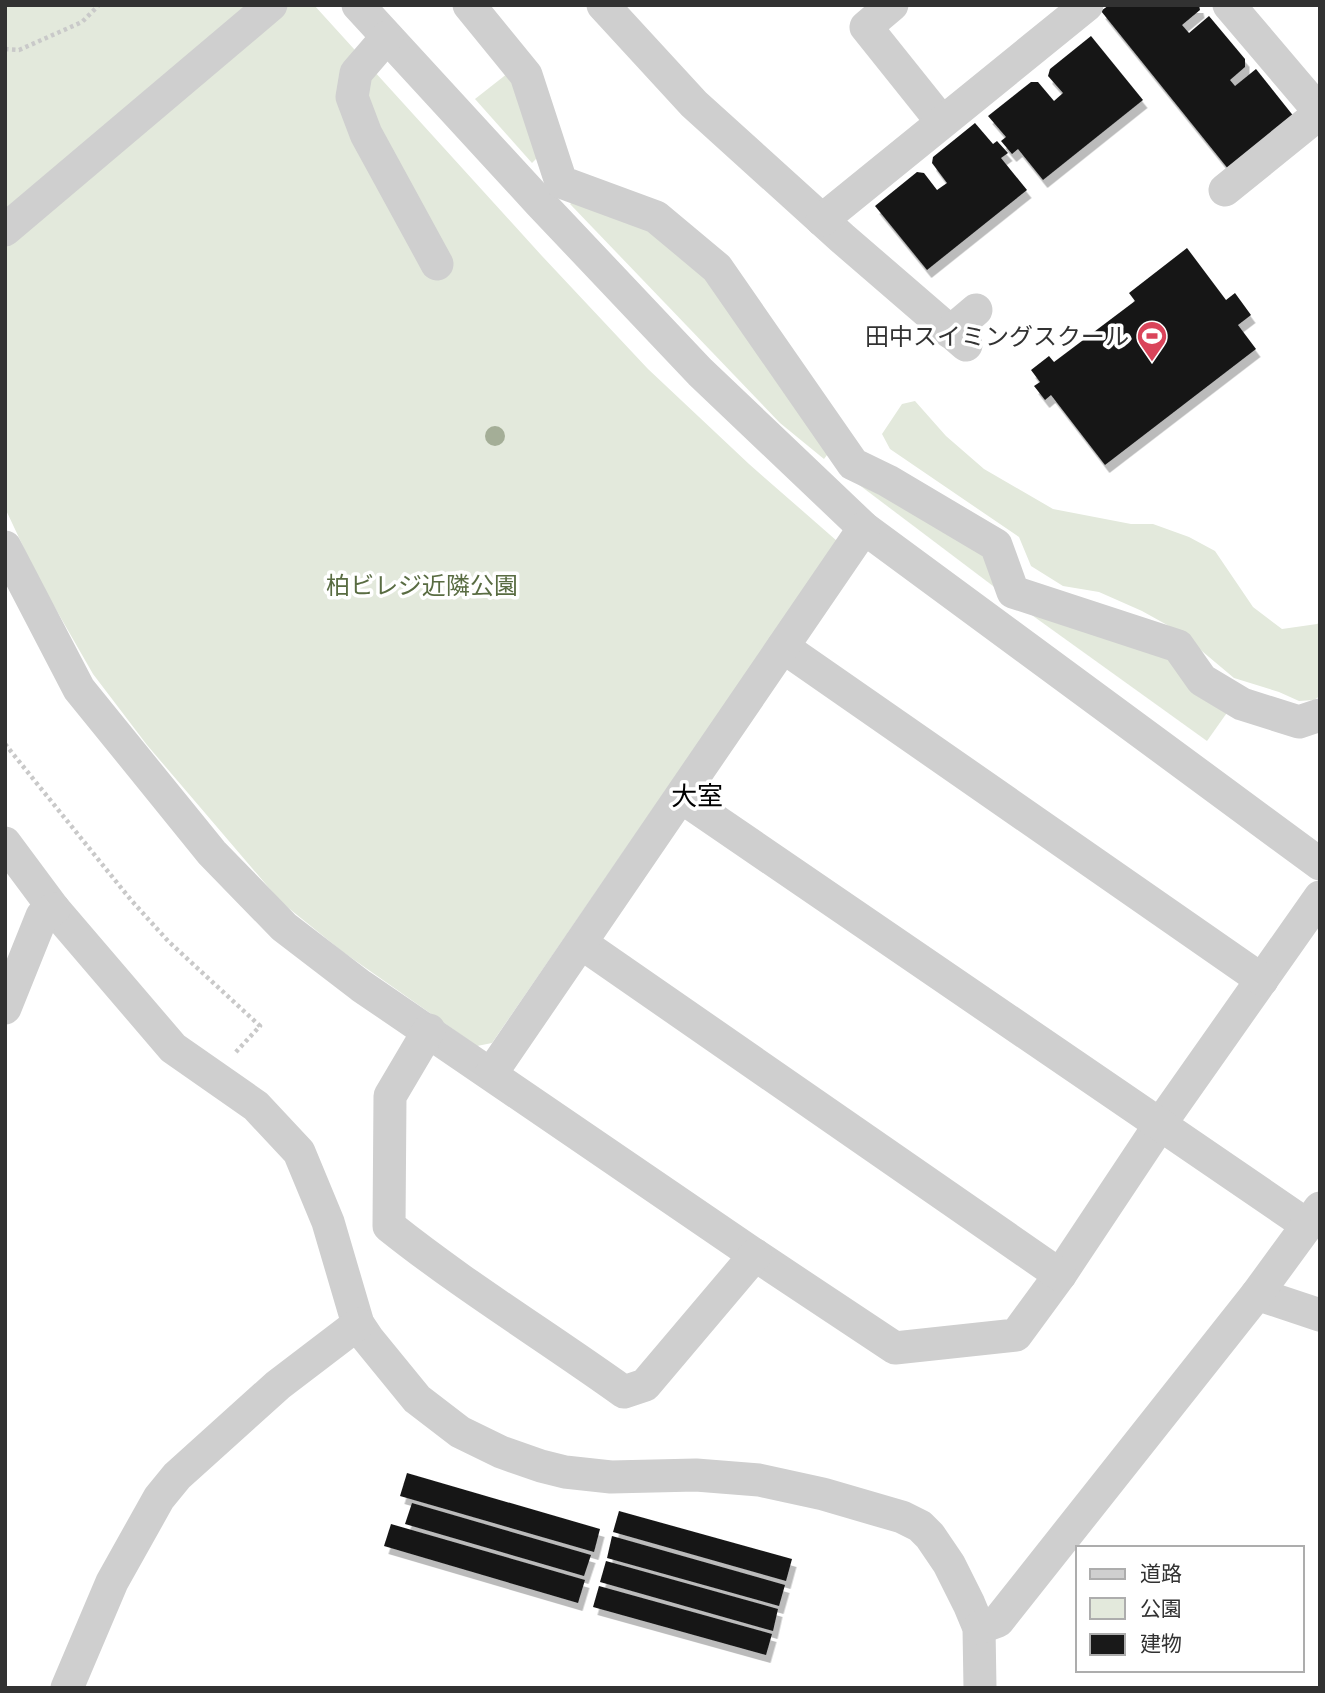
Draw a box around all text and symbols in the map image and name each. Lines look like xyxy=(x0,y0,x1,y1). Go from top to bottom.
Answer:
place label: 田中スイミングスクール xyxy=(865,318,1129,354)
sports icon: 田中スイミングスクール xyxy=(1135,319,1169,363)
park label: 柏ビレジ近隣公園 xyxy=(326,567,518,603)
district label: 大室 xyxy=(671,776,723,815)
legend xyxy=(1076,1546,1304,1672)
text: 道路 xyxy=(1140,1557,1182,1589)
text: 公園 xyxy=(1140,1592,1182,1624)
text: 建物 xyxy=(1140,1627,1182,1659)

